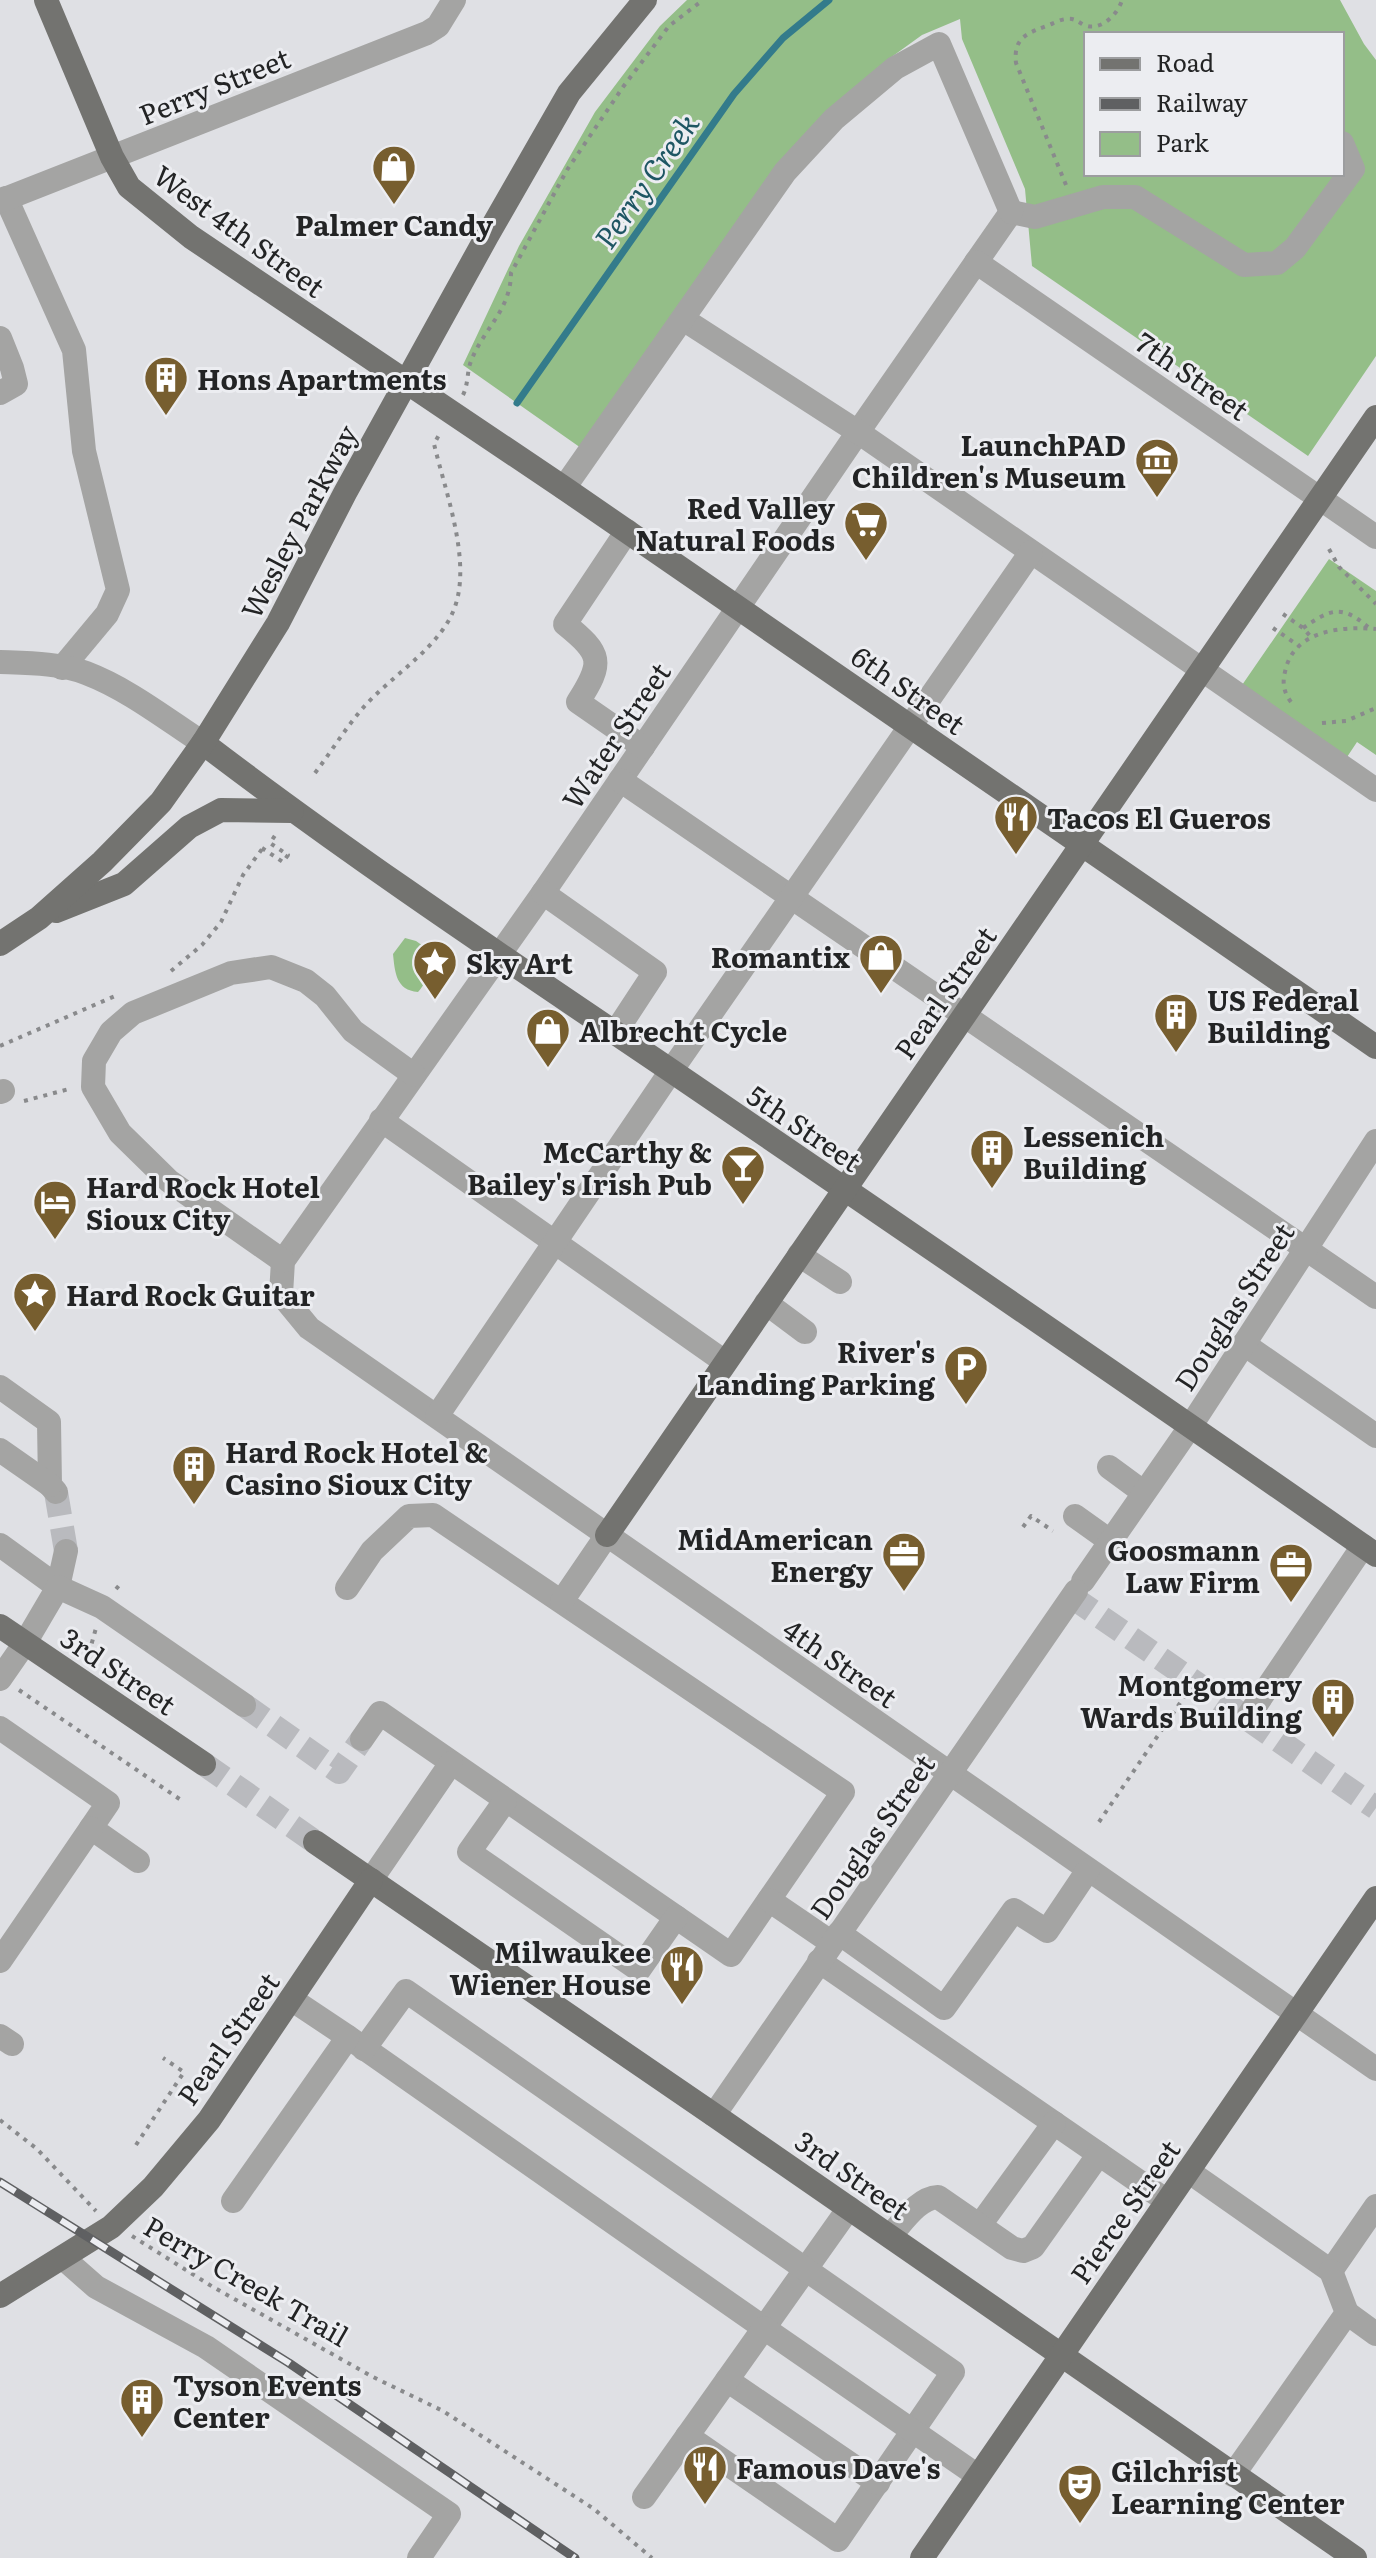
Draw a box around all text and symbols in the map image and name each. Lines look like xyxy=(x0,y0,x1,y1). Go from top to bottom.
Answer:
legend xyxy=(1084,32,1344,176)
street label: Perry Street xyxy=(132,35,296,134)
text: Road xyxy=(1156,44,1215,79)
text: Railway xyxy=(1156,84,1248,119)
water label: Perry Creek xyxy=(582,103,708,257)
text: Park xyxy=(1156,124,1209,159)
shop icon: Palmer Candy xyxy=(370,143,418,206)
street label: West 4th Street xyxy=(146,154,335,307)
place label: Palmer Candy xyxy=(295,203,494,245)
street label: 7th Street xyxy=(1128,321,1259,430)
building icon: Hons Apartments xyxy=(142,354,190,417)
place label: Hons Apartments xyxy=(197,357,446,399)
street label: Wesley Parkway xyxy=(229,416,367,625)
place label: LaunchPAD Children's Museum xyxy=(852,423,1126,497)
museum icon: LaunchPAD Children's Museum xyxy=(1133,436,1181,499)
place label: Red Valley Natural Foods xyxy=(635,486,836,560)
supermarket icon: Red Valley Natural Foods xyxy=(842,499,890,562)
street label: 6th Street xyxy=(843,634,975,744)
street label: Water Street xyxy=(550,653,680,817)
restaurant icon: Tacos El Gueros xyxy=(992,793,1040,856)
place label: Tacos El Gueros xyxy=(1047,796,1271,838)
street label: Pearl Street xyxy=(883,916,1006,1067)
shop icon: Romantix xyxy=(857,932,905,995)
place label: Romantix xyxy=(711,935,850,977)
place icon: Sky Art xyxy=(411,938,459,1001)
place label: Sky Art xyxy=(466,941,573,983)
place label: US Federal Building xyxy=(1207,978,1359,1052)
building icon: US Federal Building xyxy=(1152,991,1200,1054)
shop icon: Albrecht Cycle xyxy=(524,1006,572,1069)
place label: Albrecht Cycle xyxy=(579,1009,787,1051)
street label: 5th Street xyxy=(739,1073,871,1181)
place label: Lessenich Building xyxy=(1023,1114,1164,1188)
building icon: Lessenich Building xyxy=(968,1127,1016,1190)
place label: McCarthy & Bailey's Irish Pub xyxy=(467,1130,712,1204)
bar icon: McCarthy & Bailey's Irish Pub xyxy=(719,1143,767,1206)
place label: Hard Rock Hotel Sioux City xyxy=(86,1165,320,1239)
hotel icon: Hard Rock Hotel Sioux City xyxy=(31,1178,79,1241)
street label: Douglas Street xyxy=(1163,1213,1304,1399)
place icon: Hard Rock Guitar xyxy=(11,1270,59,1333)
place label: Hard Rock Guitar xyxy=(66,1273,315,1315)
place label: River's Landing Parking xyxy=(697,1330,936,1404)
parking icon: River's Landing Parking xyxy=(942,1343,990,1406)
place label: Hard Rock Hotel & Casino Sioux City xyxy=(225,1430,488,1504)
building icon: Hard Rock Hotel & Casino Sioux City xyxy=(170,1443,218,1506)
place label: MidAmerican Energy xyxy=(677,1517,874,1591)
place label: Goosmann Law Firm xyxy=(1107,1528,1260,1602)
office icon: MidAmerican Energy xyxy=(880,1530,928,1593)
office icon: Goosmann Law Firm xyxy=(1267,1541,1315,1604)
street label: 4th Street xyxy=(775,1607,907,1717)
street label: 3rd Street xyxy=(53,1616,186,1724)
place label: Montgomery Wards Building xyxy=(1080,1663,1303,1737)
building icon: Montgomery Wards Building xyxy=(1309,1676,1357,1739)
street label: Douglas Street xyxy=(798,1744,944,1927)
place label: Milwaukee Wiener House xyxy=(450,1930,651,2004)
restaurant icon: Milwaukee Wiener House xyxy=(658,1943,706,2006)
street label: Pearl Street xyxy=(166,1962,289,2113)
street label: 3rd Street xyxy=(787,2119,919,2229)
street label: Pierce Street xyxy=(1059,2130,1190,2292)
street label: Perry Creek Trail xyxy=(137,2204,357,2356)
place label: Tyson Events Center xyxy=(173,2363,362,2437)
building icon: Tyson Events Center xyxy=(118,2376,166,2439)
restaurant icon: Famous Dave's xyxy=(681,2443,729,2506)
place label: Famous Dave's xyxy=(736,2446,940,2488)
place label: Gilchrist Learning Center xyxy=(1111,2449,1344,2523)
theatre icon: Gilchrist Learning Center xyxy=(1056,2462,1104,2525)

